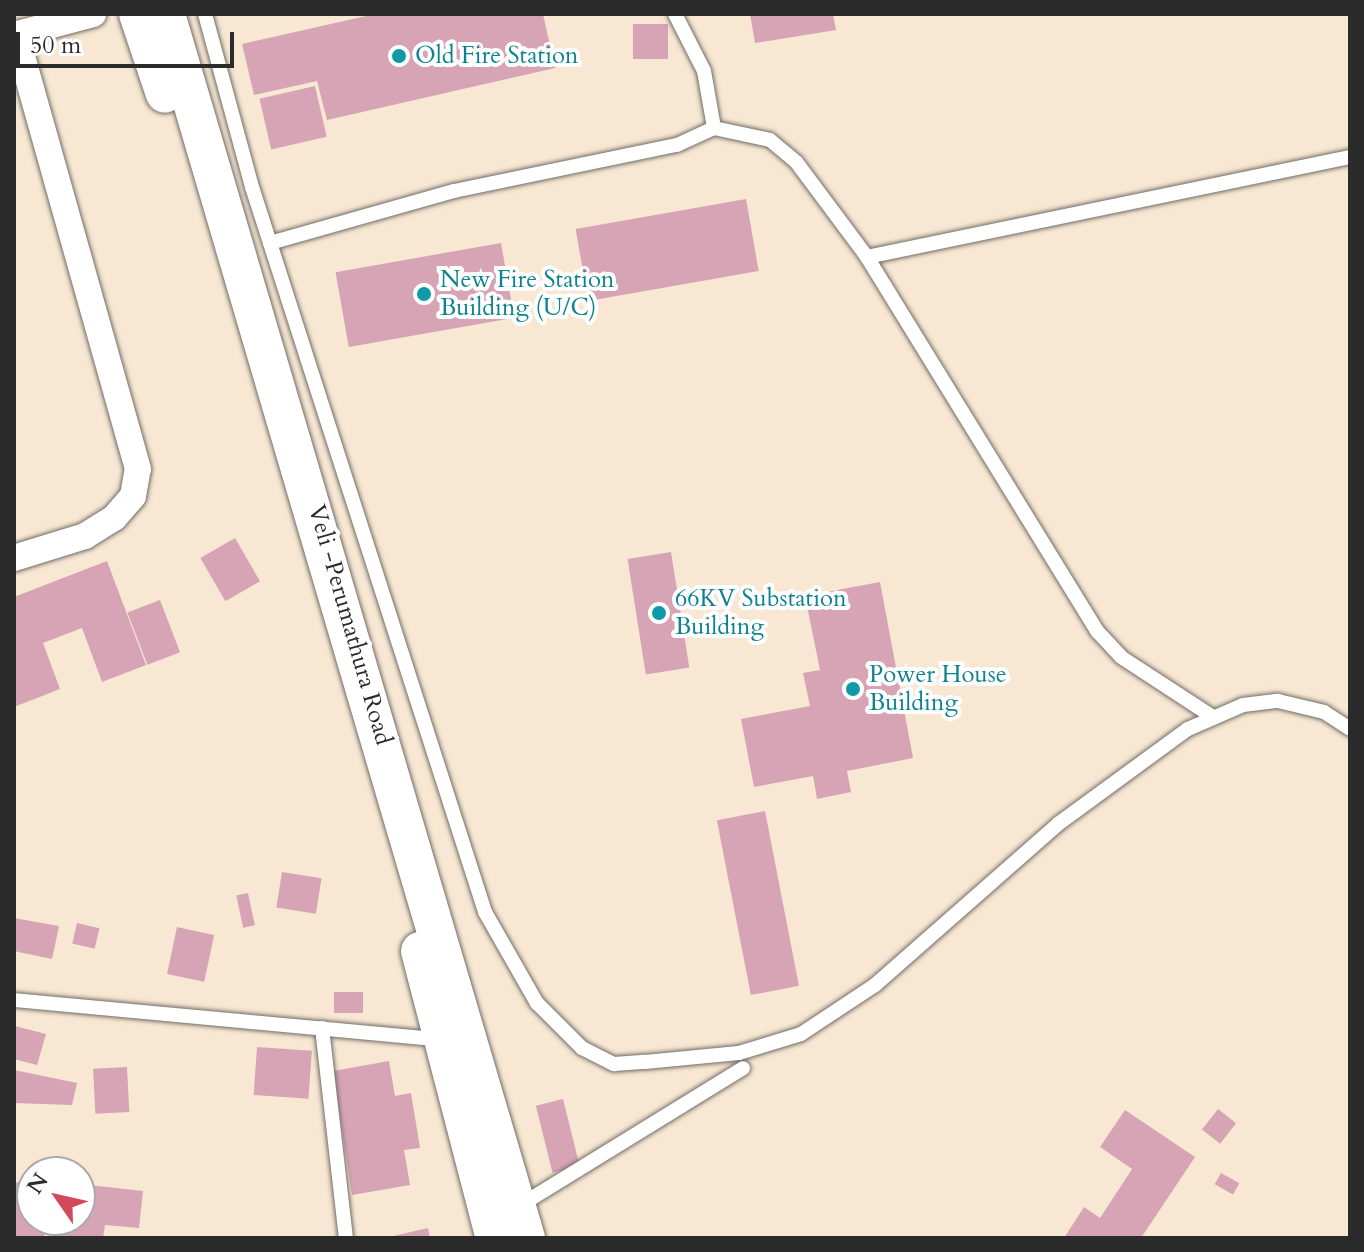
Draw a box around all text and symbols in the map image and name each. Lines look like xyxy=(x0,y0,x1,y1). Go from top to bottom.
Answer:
scale bar xyxy=(20,16,238,66)
text: 50 m xyxy=(30,29,81,62)
place label: Old Fire Station xyxy=(415,42,579,70)
marker: Old Fire Station xyxy=(390,47,408,65)
place label: New Fire Station Building (U/C) xyxy=(440,266,615,322)
marker: New Fire Station Building (U/C) xyxy=(415,285,433,303)
street label: Veli -Perumathura Road xyxy=(302,502,398,748)
place label: 66KV Substation Building xyxy=(675,585,847,641)
marker: 66KV Substation Building xyxy=(650,604,668,622)
place label: Power House Building xyxy=(869,661,1007,717)
marker: Power House Building xyxy=(844,680,862,698)
north arrow xyxy=(16,1156,96,1236)
text: N xyxy=(20,1167,56,1200)

